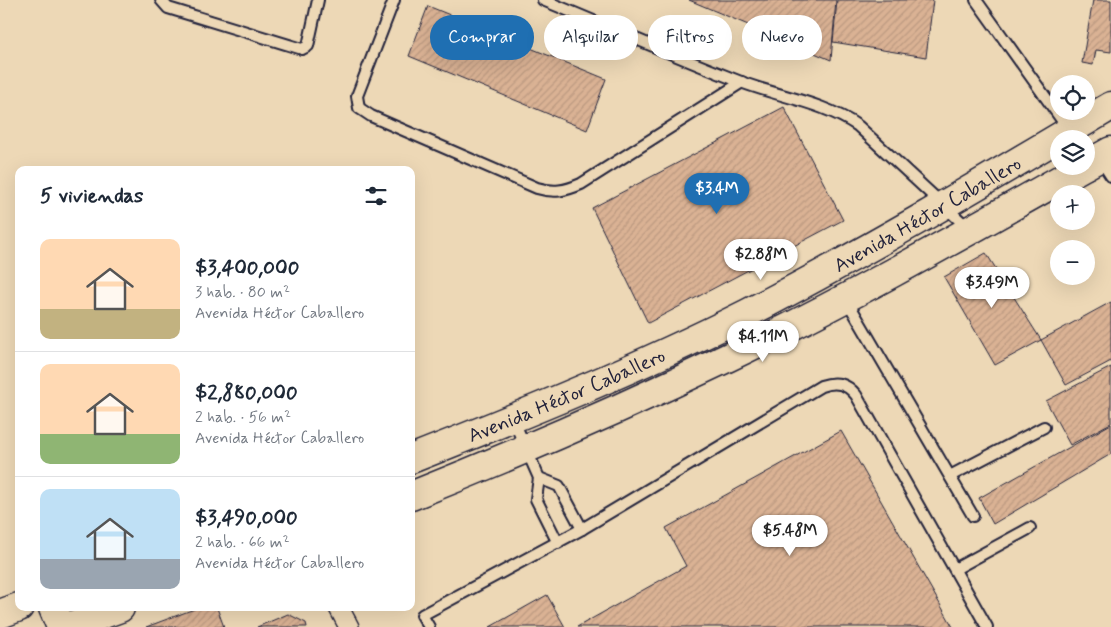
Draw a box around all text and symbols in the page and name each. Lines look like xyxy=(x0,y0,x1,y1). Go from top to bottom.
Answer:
chip: Comprar xyxy=(430,15,534,60)
chip: Alquilar xyxy=(544,15,638,60)
chip: Filtros xyxy=(648,15,732,60)
chip: Nuevo xyxy=(742,15,822,60)
map controls xyxy=(1050,75,1095,285)
button: locate xyxy=(1050,75,1095,120)
button: layers xyxy=(1050,130,1095,175)
street label: Avenida Héctor Caballero xyxy=(829,151,1026,280)
pin: $3.4M xyxy=(682,172,752,215)
text: $3.4M xyxy=(695,178,739,199)
text: 5 viviendas xyxy=(40,182,143,210)
icon: filters xyxy=(362,182,390,210)
button: + xyxy=(1050,185,1095,230)
pin: $2.88M xyxy=(720,238,802,281)
button: − xyxy=(1050,240,1095,285)
text: $2.88M xyxy=(735,244,787,265)
text: $3,400,000 xyxy=(195,254,299,282)
icon: home xyxy=(80,259,140,319)
pin: $3.49M xyxy=(951,266,1033,309)
text: $3.49M xyxy=(966,272,1018,293)
text: 3 hab. · 80 m² xyxy=(195,282,290,303)
text: Avenida Héctor Caballero xyxy=(195,303,364,324)
pin: $4.11M xyxy=(722,320,804,363)
text: $4.11M xyxy=(738,326,788,347)
street label: Avenida Héctor Caballero xyxy=(464,343,670,450)
text: $2,880,000 xyxy=(195,379,298,407)
icon: home xyxy=(80,384,140,444)
text: 2 hab. · 56 m² xyxy=(195,407,291,428)
text: Avenida Héctor Caballero xyxy=(195,428,364,449)
text: $3,490,000 xyxy=(195,504,298,532)
icon: home xyxy=(80,509,140,569)
pin: $5.48M xyxy=(749,514,831,557)
text: $5.48M xyxy=(763,520,817,541)
text: 2 hab. · 66 m² xyxy=(195,532,290,553)
text: Avenida Héctor Caballero xyxy=(195,553,364,574)

